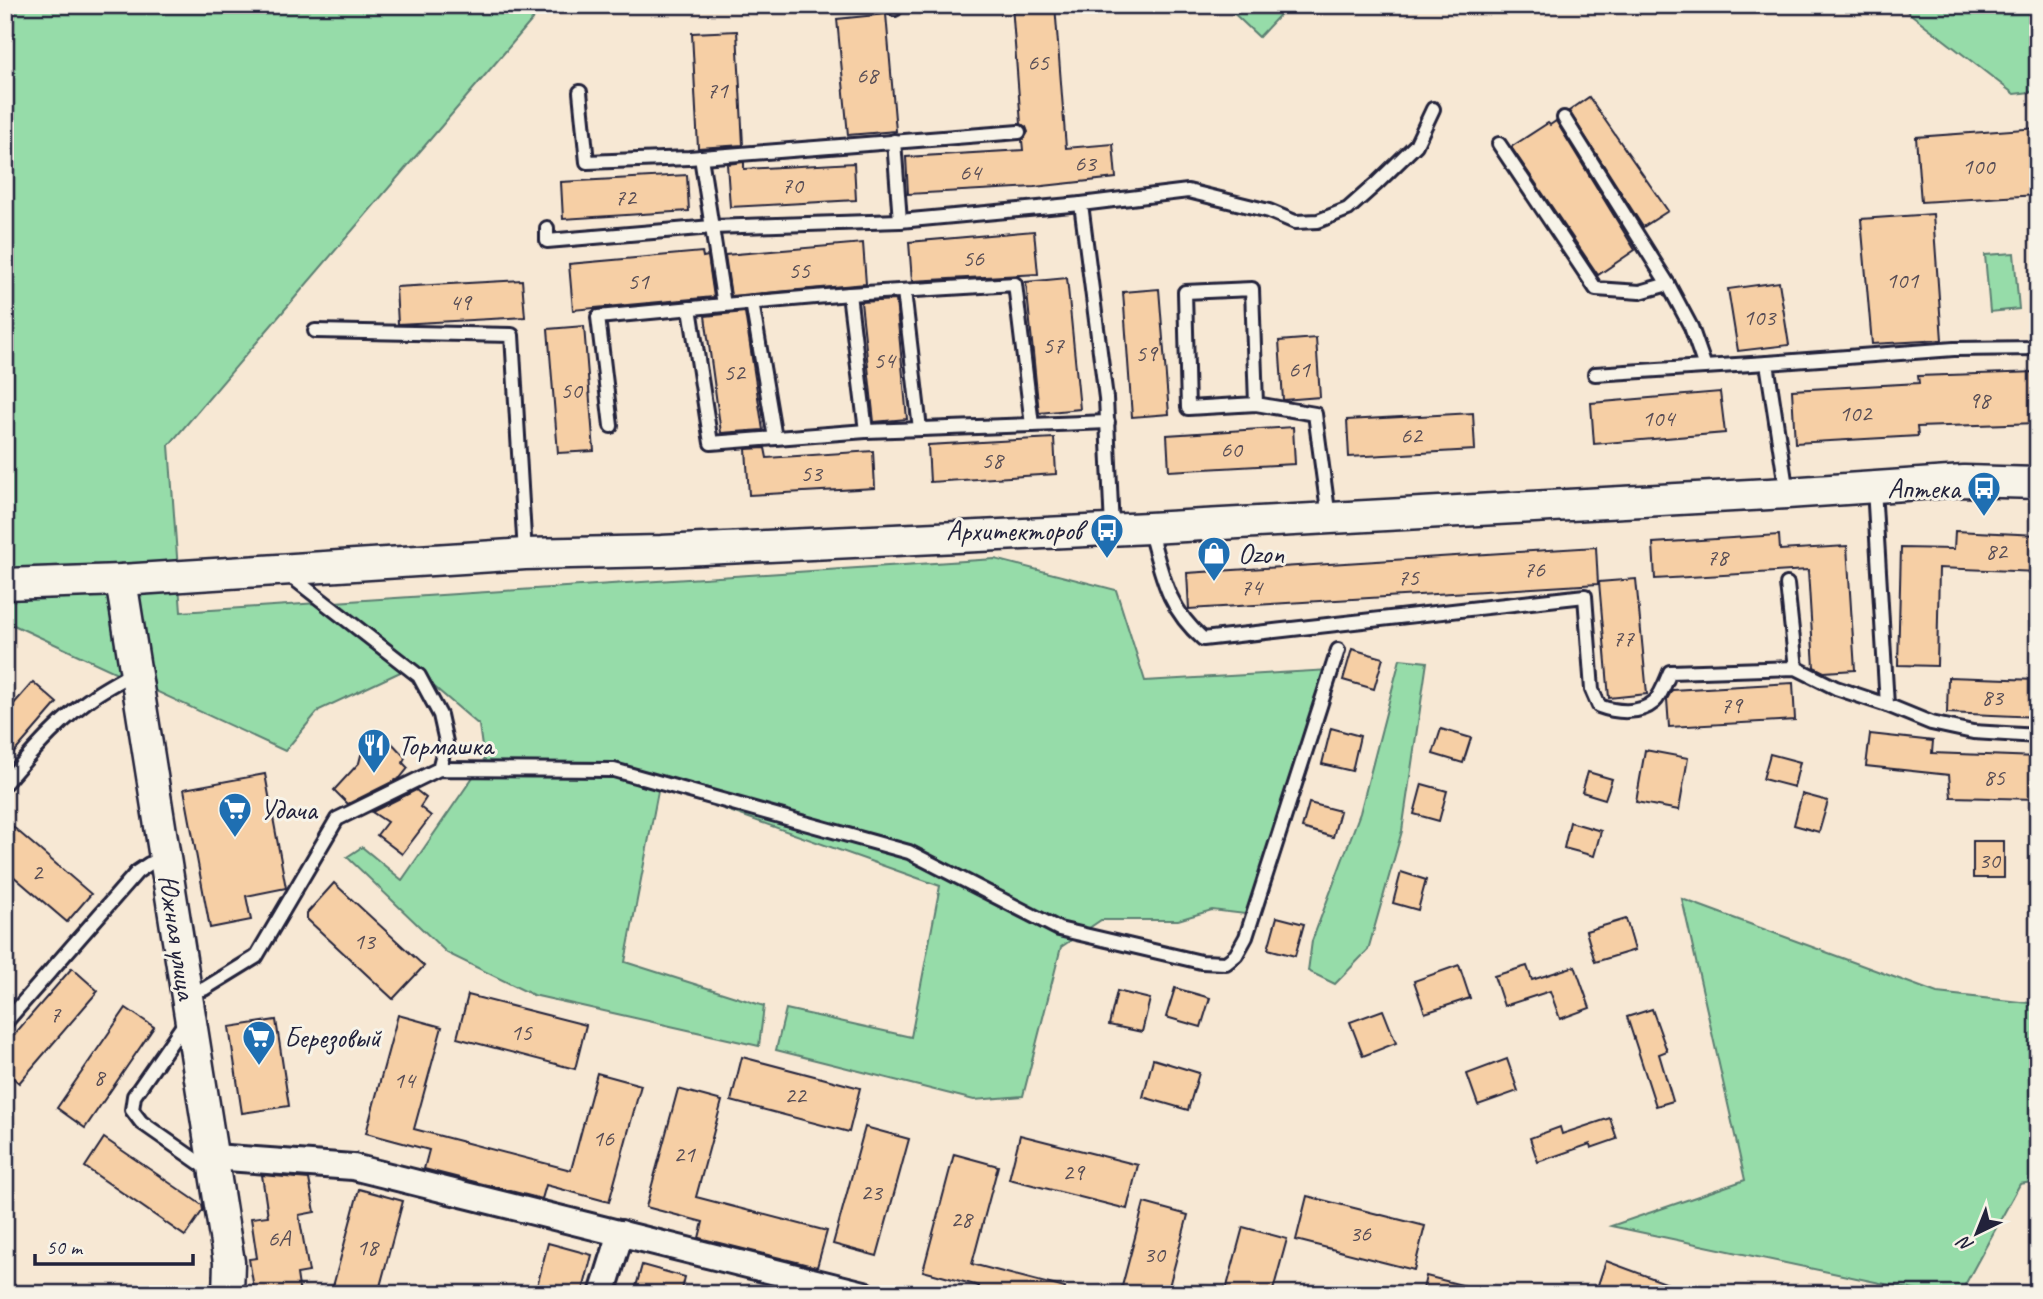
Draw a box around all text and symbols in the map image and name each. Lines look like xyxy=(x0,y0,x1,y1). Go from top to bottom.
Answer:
house number: 65 xyxy=(1027,47,1050,77)
house number: 68 xyxy=(856,60,880,90)
house number: 71 xyxy=(706,75,729,105)
house number: 63 xyxy=(1074,148,1098,178)
house number: 100 xyxy=(1962,151,1996,181)
house number: 64 xyxy=(959,157,983,187)
house number: 70 xyxy=(781,170,805,200)
house number: 72 xyxy=(614,182,638,212)
house number: 56 xyxy=(962,243,985,273)
house number: 55 xyxy=(788,255,811,285)
house number: 101 xyxy=(1886,265,1919,295)
house number: 51 xyxy=(627,266,650,296)
house number: 49 xyxy=(449,287,473,317)
house number: 103 xyxy=(1743,302,1777,332)
house number: 57 xyxy=(1042,330,1065,360)
house number: 59 xyxy=(1135,338,1159,368)
house number: 54 xyxy=(873,345,897,375)
house number: 61 xyxy=(1288,354,1311,384)
house number: 52 xyxy=(723,357,747,387)
house number: 50 xyxy=(560,375,584,405)
house number: 98 xyxy=(1968,385,1992,415)
house number: 102 xyxy=(1839,398,1873,428)
house number: 104 xyxy=(1642,403,1676,433)
house number: 62 xyxy=(1400,420,1424,450)
house number: 60 xyxy=(1220,434,1244,464)
house number: 58 xyxy=(981,445,1005,475)
house number: 53 xyxy=(800,458,824,488)
bus stop icon: Аптека xyxy=(1965,469,2003,518)
place label: Аптека xyxy=(1888,471,1962,506)
bus stop icon: Архитекторов xyxy=(1088,511,1126,560)
place label: Архитекторов xyxy=(946,513,1089,548)
shop icon: Ozon xyxy=(1195,534,1233,583)
place label: Ozon xyxy=(1238,536,1284,571)
house number: 82 xyxy=(1985,536,2009,566)
house number: 78 xyxy=(1706,542,1730,572)
house number: 76 xyxy=(1523,554,1546,584)
house number: 75 xyxy=(1397,562,1420,592)
house number: 74 xyxy=(1240,572,1264,602)
house number: 77 xyxy=(1612,623,1635,653)
house number: 83 xyxy=(1981,682,2005,712)
house number: 79 xyxy=(1720,690,1744,720)
restaurant icon: Тормашка xyxy=(355,726,393,775)
place label: Тормашка xyxy=(398,728,495,763)
house number: 85 xyxy=(1983,762,2006,792)
supermarket icon: Удача xyxy=(216,790,254,839)
place label: Удача xyxy=(260,792,319,827)
house number: 30 xyxy=(1978,845,2002,875)
house number: 2 xyxy=(32,857,45,887)
street label: Южная улица xyxy=(150,872,205,1004)
house number: 13 xyxy=(353,926,377,956)
house number: 7 xyxy=(50,999,62,1029)
house number: 15 xyxy=(510,1017,533,1047)
supermarket icon: Березовый xyxy=(240,1018,278,1067)
place label: Березовый xyxy=(284,1020,382,1055)
house number: 8 xyxy=(94,1062,107,1092)
house number: 14 xyxy=(393,1065,417,1095)
house number: 22 xyxy=(784,1080,808,1110)
house number: 16 xyxy=(592,1123,615,1153)
house number: 21 xyxy=(673,1139,696,1169)
house number: 29 xyxy=(1062,1157,1086,1187)
house number: 23 xyxy=(860,1177,884,1207)
north arrow xyxy=(1941,1198,2011,1268)
house number: 28 xyxy=(950,1204,974,1234)
house number: 36 xyxy=(1349,1218,1372,1248)
scale bar xyxy=(35,1222,192,1266)
house number: 6А xyxy=(268,1223,291,1253)
text: N xyxy=(1951,1230,1979,1257)
house number: 18 xyxy=(356,1232,380,1262)
text: 50 m xyxy=(46,1234,84,1260)
house number: 30 xyxy=(1143,1239,1167,1269)

